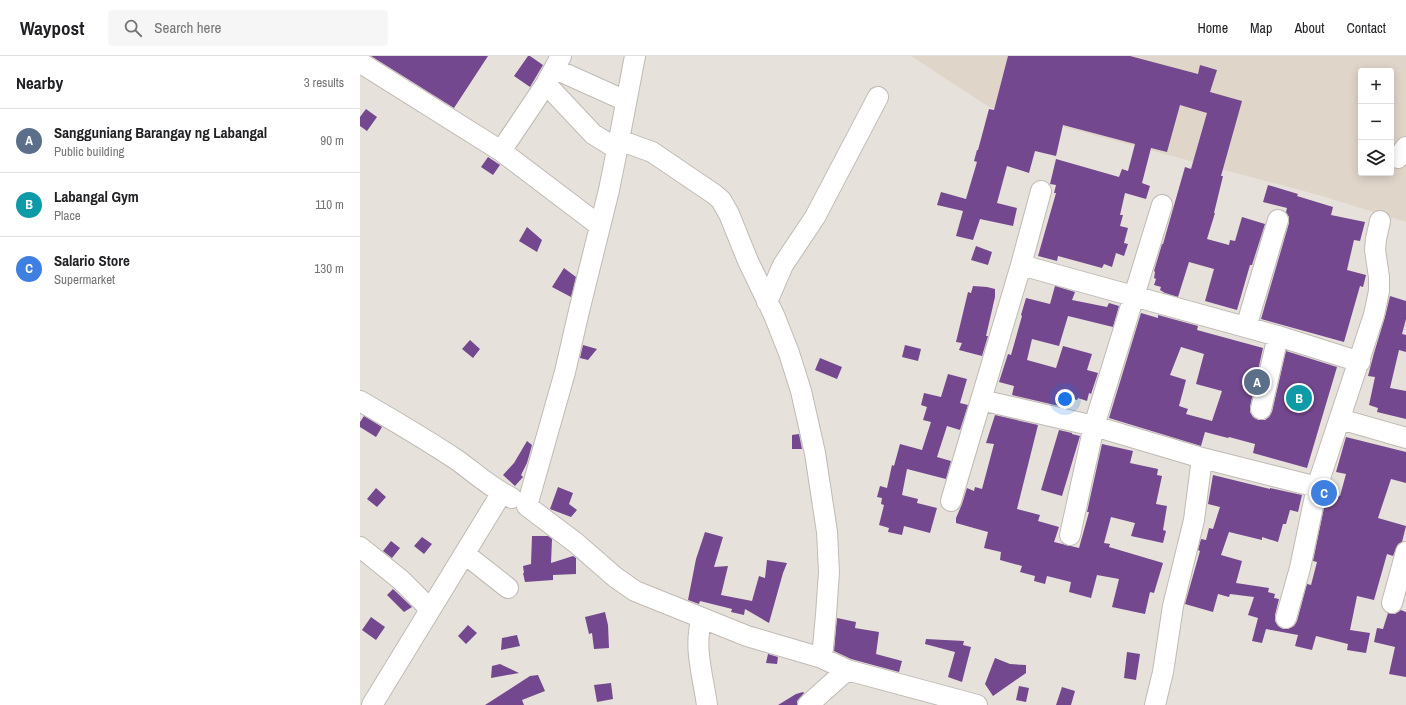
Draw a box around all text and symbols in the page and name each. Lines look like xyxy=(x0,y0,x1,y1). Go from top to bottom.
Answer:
search box xyxy=(108,10,388,46)
text: Waypost xyxy=(20,15,84,41)
icon: search xyxy=(122,17,144,39)
text: Search here xyxy=(154,17,221,38)
text: Home xyxy=(1197,19,1228,37)
text: Map xyxy=(1250,19,1272,37)
text: About xyxy=(1294,19,1324,37)
text: Contact xyxy=(1346,19,1386,37)
map controls xyxy=(1358,68,1394,176)
button: + xyxy=(1358,68,1394,104)
text: Nearby xyxy=(16,71,63,94)
text: 3 results xyxy=(304,74,344,91)
button: − xyxy=(1358,104,1394,140)
text: Sangguniang Barangay ng Labangal xyxy=(54,122,267,143)
text: A xyxy=(25,132,33,149)
text: 90 m xyxy=(320,132,344,149)
button: layers xyxy=(1358,140,1394,176)
text: Public building xyxy=(54,143,125,160)
text: Labangal Gym xyxy=(54,186,139,207)
text: B xyxy=(25,196,33,213)
text: 110 m xyxy=(315,196,344,213)
text: Place xyxy=(54,207,81,224)
text: Salario Store xyxy=(54,250,130,271)
text: C xyxy=(25,260,33,277)
text: 130 m xyxy=(314,260,344,277)
text: Supermarket xyxy=(54,271,115,288)
pin: A xyxy=(1244,367,1270,397)
pin: B xyxy=(1286,383,1312,413)
your location xyxy=(1055,389,1075,409)
pin: C xyxy=(1311,478,1337,508)

